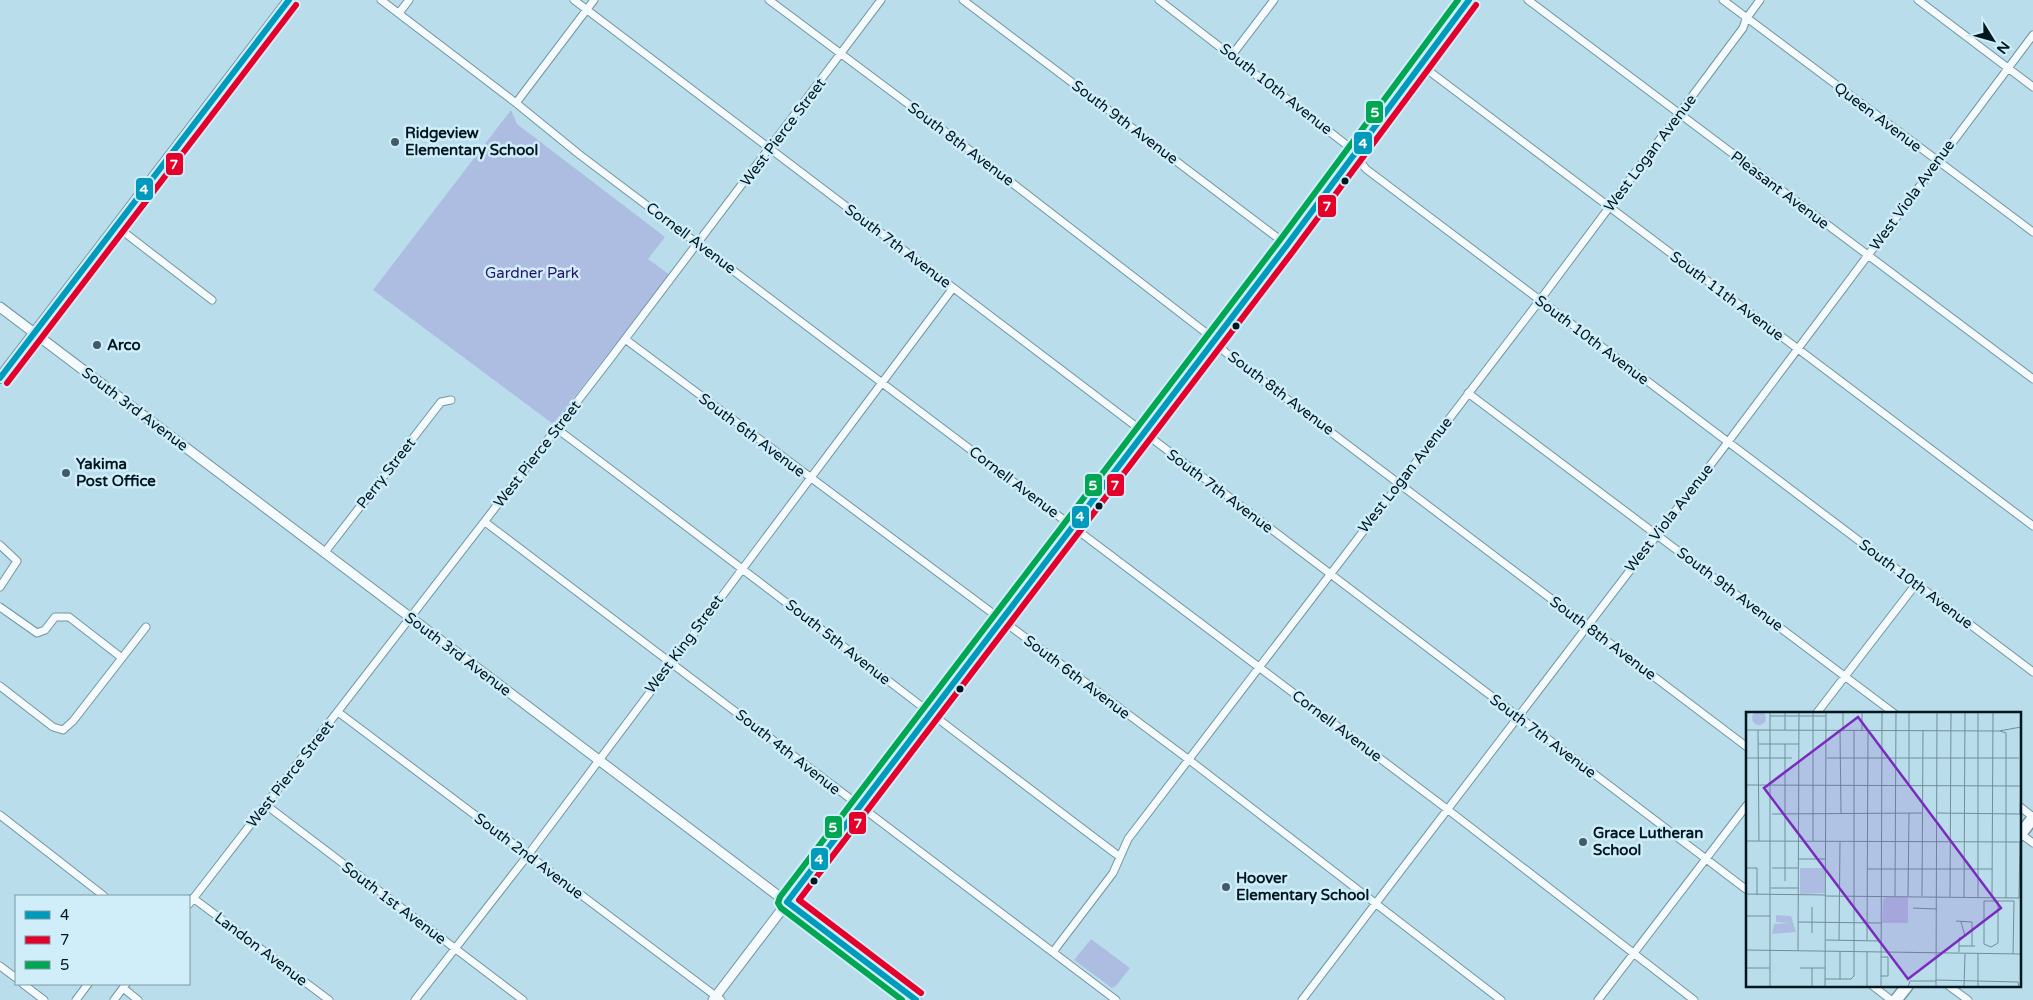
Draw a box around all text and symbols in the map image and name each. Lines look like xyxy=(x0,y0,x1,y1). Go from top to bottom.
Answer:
north arrow xyxy=(1968,15,2018,65)
text: N xyxy=(1993,38,2013,57)
street label: South 10th Avenue xyxy=(1216,40,1336,138)
street label: West Pierce Street xyxy=(736,74,830,190)
street label: South 9th Avenue xyxy=(1068,76,1182,168)
street label: Queen Avenue xyxy=(1831,78,1925,156)
street label: West Logan Avenue xyxy=(1600,91,1700,215)
street label: South 8th Avenue xyxy=(904,98,1018,190)
line badge: 5 xyxy=(1365,100,1384,124)
text: 5 xyxy=(1371,104,1380,121)
place label: Ridgeview Elementary School xyxy=(405,124,538,160)
line badge: 4 xyxy=(1353,131,1373,155)
text: 4 xyxy=(1359,135,1368,152)
marker: Ridgeview Elementary School xyxy=(389,136,401,148)
street label: West Viola Avenue xyxy=(1866,136,1958,254)
street label: Pleasant Avenue xyxy=(1727,147,1833,233)
line badge: 7 xyxy=(165,152,184,176)
text: 7 xyxy=(170,156,179,173)
unlabelled marker xyxy=(1340,176,1350,186)
line badge: 4 xyxy=(135,177,154,201)
text: 4 xyxy=(140,181,149,198)
line badge: 7 xyxy=(1317,194,1337,218)
street label: Cornell Avenue xyxy=(643,198,739,278)
text: 7 xyxy=(1323,198,1332,215)
street label: South 7th Avenue xyxy=(841,200,955,292)
street label: South 11th Avenue xyxy=(1667,247,1787,345)
park label: Gardner Park xyxy=(485,264,579,282)
street label: South 10th Avenue xyxy=(1532,291,1652,389)
unlabelled marker xyxy=(1231,321,1241,331)
place label: Arco xyxy=(107,336,141,354)
marker: Arco xyxy=(91,339,103,351)
street label: South 8th Avenue xyxy=(1224,347,1338,439)
street label: South 3rd Avenue xyxy=(78,363,192,455)
street label: South 6th Avenue xyxy=(695,389,809,481)
street label: West Pierce Street xyxy=(490,397,584,511)
street label: West Logan Avenue xyxy=(1354,413,1456,537)
street label: Perry Street xyxy=(353,434,419,512)
street label: Cornell Avenue xyxy=(966,442,1062,522)
street label: South 7th Avenue xyxy=(1163,445,1277,537)
place label: Yakima Post Office xyxy=(76,455,156,490)
street label: West Viola Avenue xyxy=(1621,460,1717,576)
marker: Yakima Post Office xyxy=(60,467,72,479)
line badge: 5 xyxy=(1084,473,1103,497)
line badge: 7 xyxy=(1106,473,1125,497)
text: 5 xyxy=(1089,477,1098,494)
text: 7 xyxy=(1111,477,1120,494)
unlabelled marker xyxy=(1094,501,1104,511)
line badge: 4 xyxy=(1071,505,1090,529)
text: 4 xyxy=(1076,508,1085,525)
street label: South 10th Avenue xyxy=(1856,535,1976,633)
street label: South 9th Avenue xyxy=(1673,543,1787,635)
street label: West King Street xyxy=(641,591,727,697)
street label: South 8th Avenue xyxy=(1546,592,1660,684)
street label: South 5th Avenue xyxy=(782,595,894,689)
street label: South 3rd Avenue xyxy=(401,608,515,700)
street label: South 6th Avenue xyxy=(1020,631,1134,723)
unlabelled marker xyxy=(955,684,965,694)
street label: Cornell Avenue xyxy=(1289,686,1385,766)
street label: South 7th Avenue xyxy=(1486,690,1600,782)
street label: South 4th Avenue xyxy=(732,705,844,799)
inset map xyxy=(1746,712,2020,988)
street label: West Pierce Street xyxy=(243,717,337,831)
street label: South 2nd Avenue xyxy=(471,809,587,903)
line badge: 7 xyxy=(848,811,867,835)
line badge: 5 xyxy=(824,815,843,839)
text: 7 xyxy=(854,815,863,832)
text: 5 xyxy=(829,819,838,836)
place label: Grace Lutheran School xyxy=(1593,824,1703,859)
marker: Grace Lutheran School xyxy=(1577,836,1589,848)
line badge: 4 xyxy=(810,847,829,871)
text: 4 xyxy=(815,851,824,868)
street label: South 1st Avenue xyxy=(338,858,450,948)
place label: Hoover Elementary School xyxy=(1236,869,1369,905)
unlabelled marker xyxy=(809,876,819,886)
marker: Hoover Elementary School xyxy=(1220,881,1232,893)
legend xyxy=(15,895,190,985)
text: 4 xyxy=(60,906,69,924)
street label: Landon Avenue xyxy=(211,908,311,990)
text: 7 xyxy=(60,931,69,949)
text: 5 xyxy=(60,956,69,974)

